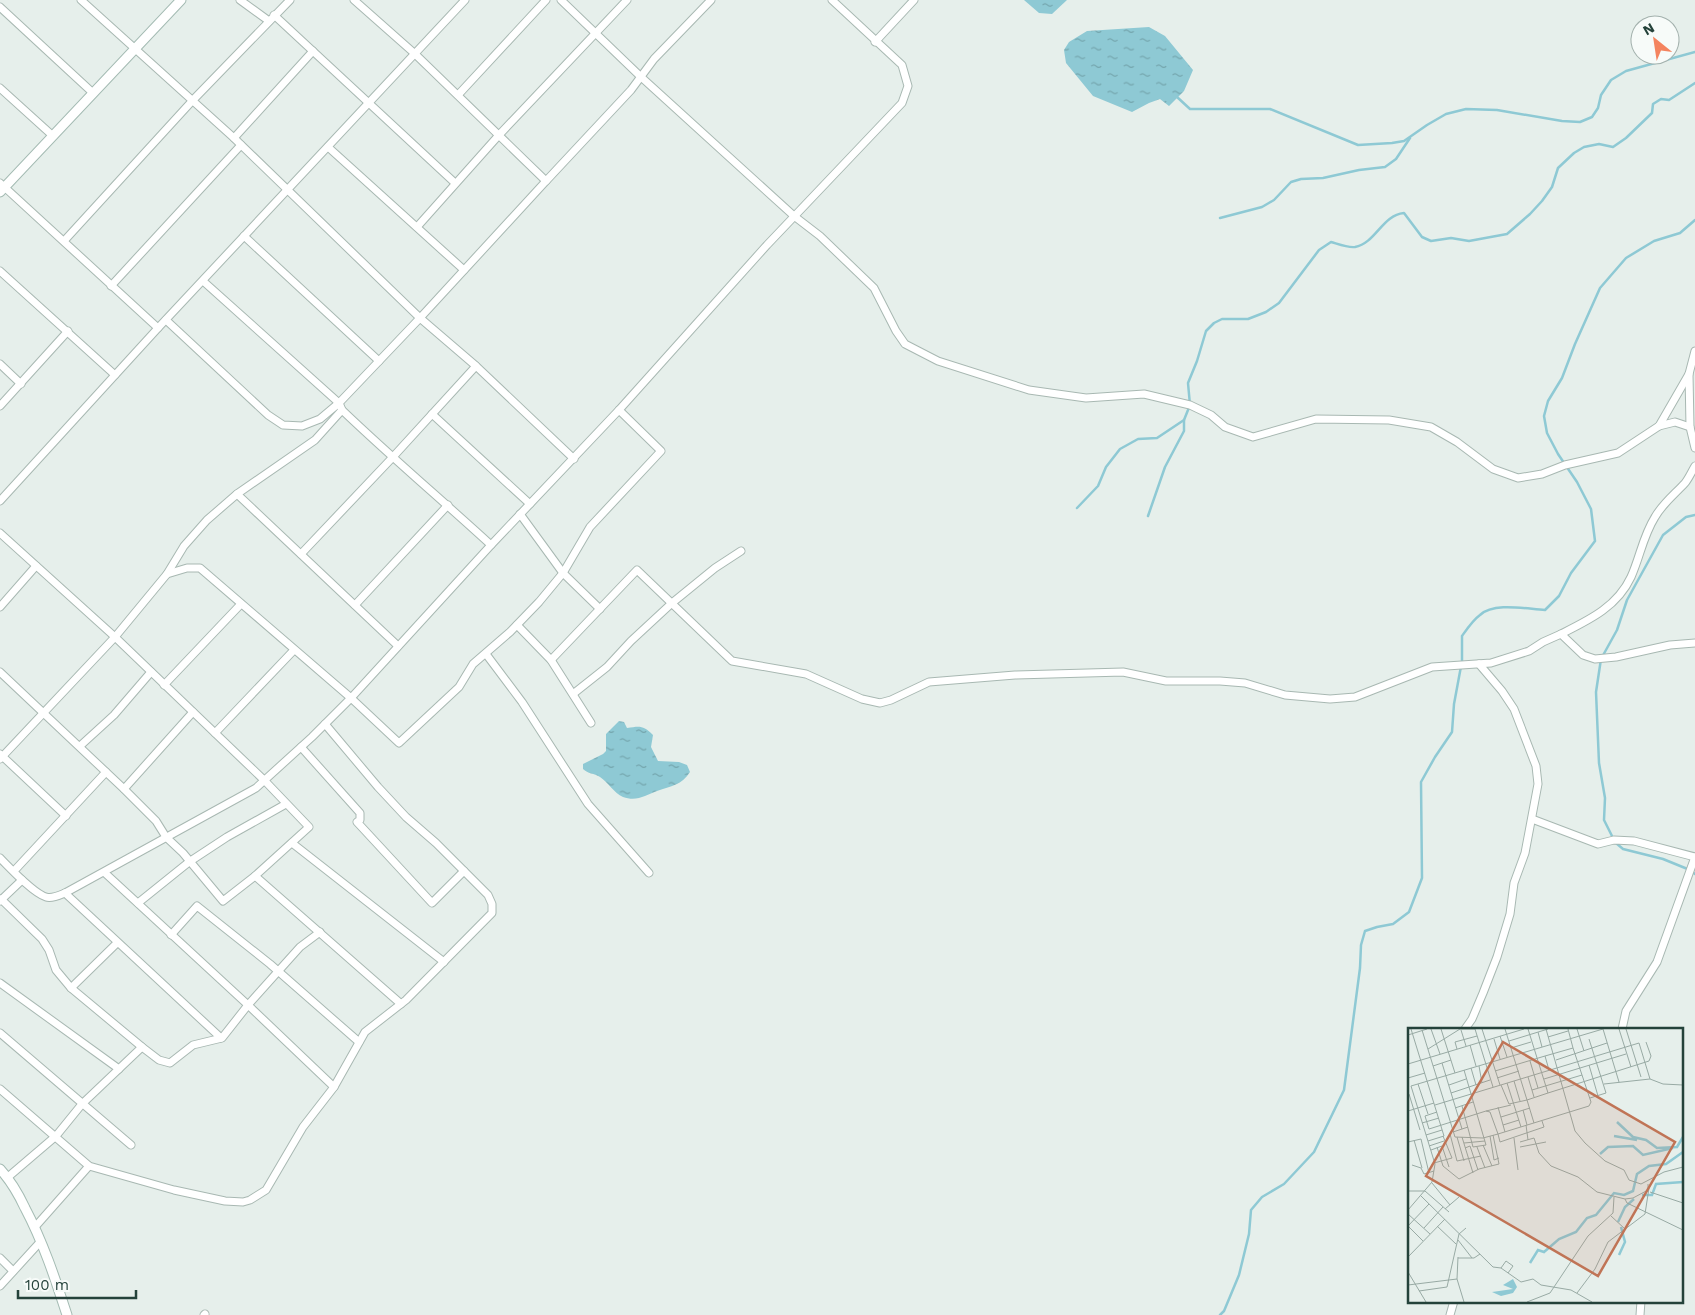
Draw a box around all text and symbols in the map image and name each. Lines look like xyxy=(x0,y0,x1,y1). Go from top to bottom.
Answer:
north arrow xyxy=(1630,15,1680,65)
text: N xyxy=(1640,19,1657,38)
inset map xyxy=(1408,1028,1682,1302)
scale bar xyxy=(18,1268,135,1300)
text: 100 m xyxy=(25,1276,69,1294)

